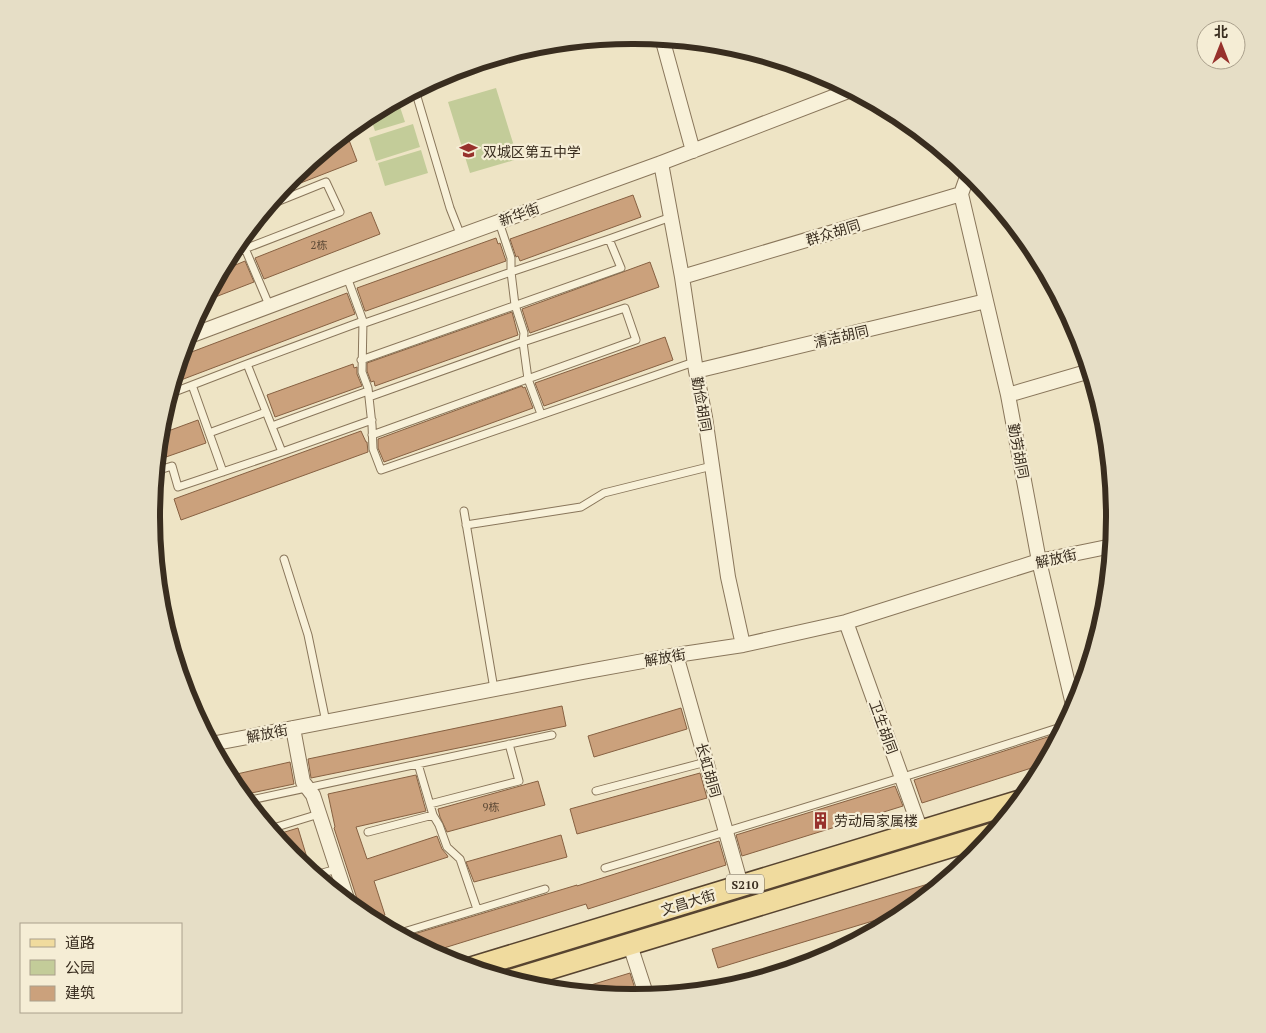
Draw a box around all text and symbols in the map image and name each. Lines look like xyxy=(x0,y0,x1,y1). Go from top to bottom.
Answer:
north arrow xyxy=(1196,20,1246,70)
text: 北 xyxy=(1214,22,1228,41)
school or university icon: 双城区第五中学 xyxy=(459,141,479,161)
place label: 双城区第五中学 xyxy=(483,142,581,161)
street label: 新华街 xyxy=(496,198,542,230)
street label: 群众胡同 xyxy=(803,215,863,249)
house number: 2栋 xyxy=(311,238,327,252)
street label: 清洁胡同 xyxy=(812,320,870,352)
street label: 勤俭胡同 xyxy=(688,375,716,433)
street label: 勤劳胡同 xyxy=(1004,422,1034,480)
street label: 解放街 xyxy=(1033,544,1079,572)
street label: 解放街 xyxy=(643,644,687,670)
street label: 卫生胡同 xyxy=(865,697,903,757)
street label: 解放街 xyxy=(245,720,289,746)
street label: 长虹胡同 xyxy=(692,740,726,800)
house number: 9栋 xyxy=(483,800,499,814)
building icon: 劳动局家属楼 xyxy=(810,810,830,830)
place label: 劳动局家属楼 xyxy=(834,811,918,830)
road number: S210 xyxy=(726,874,764,894)
street label: 文昌大街 xyxy=(658,885,718,919)
legend xyxy=(20,923,182,1013)
text: 道路 xyxy=(65,932,95,952)
text: 公园 xyxy=(65,957,95,977)
text: 建筑 xyxy=(65,982,95,1002)

